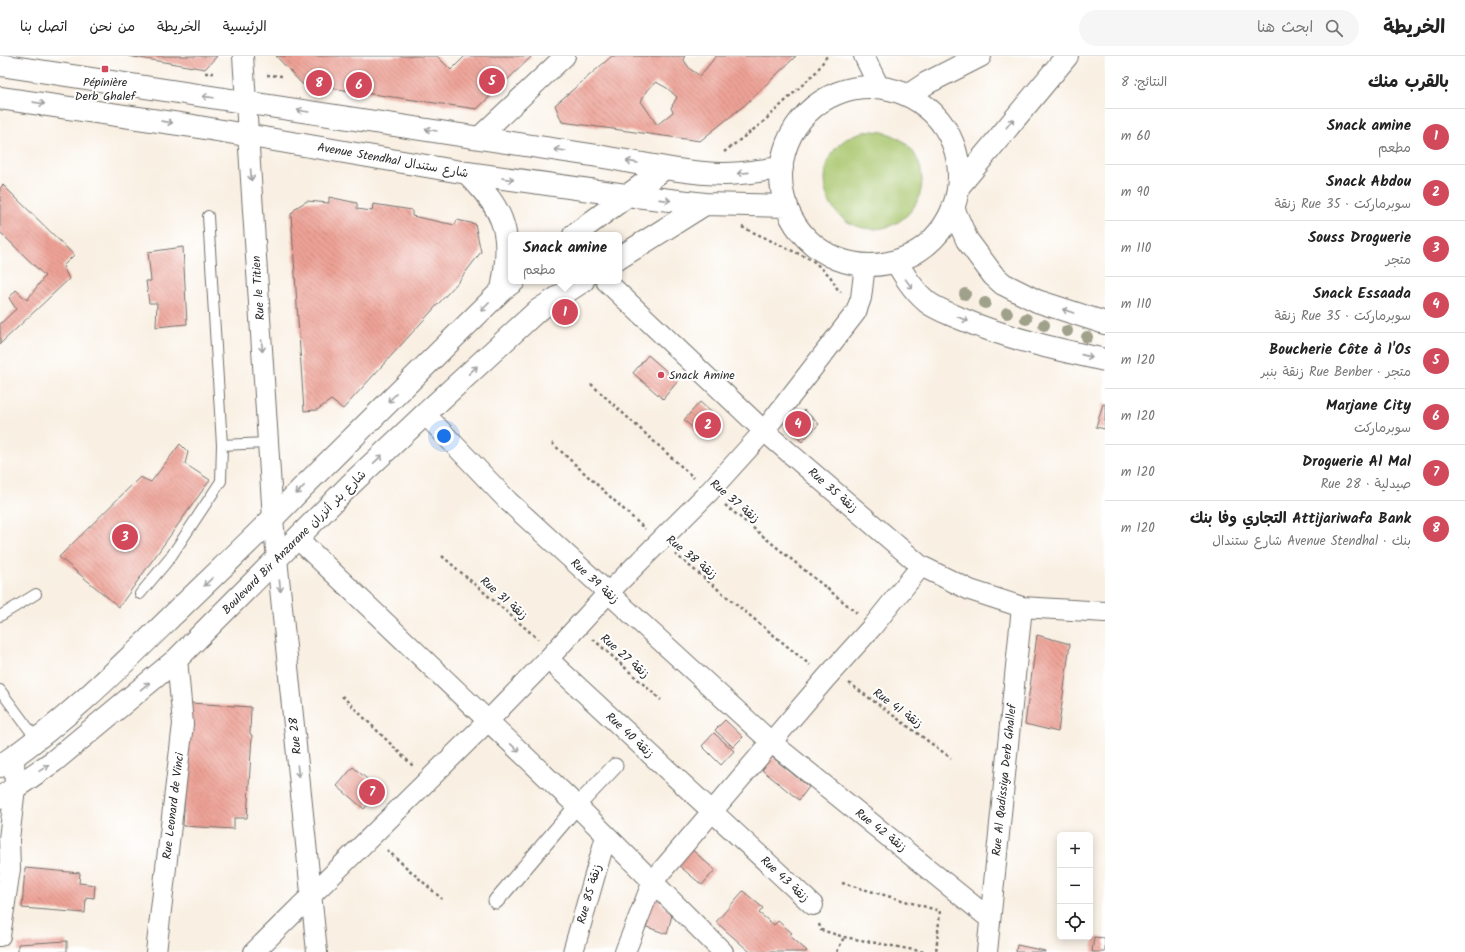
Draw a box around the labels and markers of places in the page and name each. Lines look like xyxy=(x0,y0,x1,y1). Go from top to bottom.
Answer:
marker: Pépinière Derb Ghalef xyxy=(100,64,110,74)
pin: 5 xyxy=(479,66,505,96)
pin: 8 xyxy=(306,68,332,98)
pin: 6 xyxy=(346,70,372,100)
place label: Pépinière Derb Ghalef xyxy=(75,73,137,106)
pin: 1 xyxy=(552,297,578,327)
place label: Snack Amine xyxy=(669,366,735,385)
marker: Snack Amine xyxy=(656,370,666,380)
pin: 4 xyxy=(785,409,811,439)
pin: 2 xyxy=(695,410,721,440)
pin: 3 xyxy=(112,522,138,552)
pin: 7 xyxy=(359,777,385,807)

